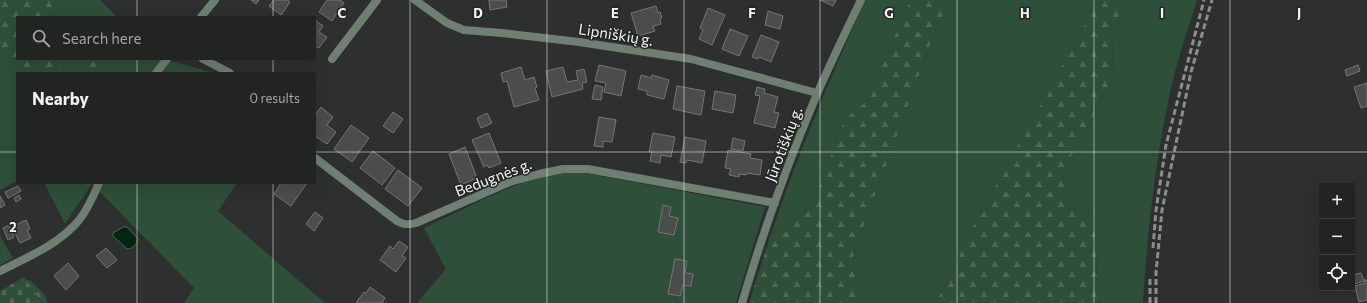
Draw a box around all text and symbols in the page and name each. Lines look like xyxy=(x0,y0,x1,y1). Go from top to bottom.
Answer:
text: C xyxy=(338,5,347,21)
text: D xyxy=(473,5,483,21)
text: E xyxy=(611,5,619,21)
text: F xyxy=(748,5,756,21)
text: G xyxy=(884,5,894,21)
text: H xyxy=(1020,5,1030,21)
text: I xyxy=(1160,5,1164,21)
text: J xyxy=(1297,5,1301,21)
search box xyxy=(16,16,316,60)
street label: Lipniškių g. xyxy=(577,19,655,49)
icon: search xyxy=(30,27,52,49)
text: Search here xyxy=(62,29,141,47)
text: Nearby xyxy=(32,88,89,109)
text: 0 results xyxy=(249,90,300,106)
street label: Jūrotiškių g. xyxy=(760,104,806,184)
street label: Bedugnės g. xyxy=(452,154,534,200)
map controls xyxy=(1319,183,1355,291)
button: + xyxy=(1319,183,1355,219)
text: 2 xyxy=(9,219,17,235)
button: − xyxy=(1319,219,1355,255)
button: locate xyxy=(1319,255,1355,291)

